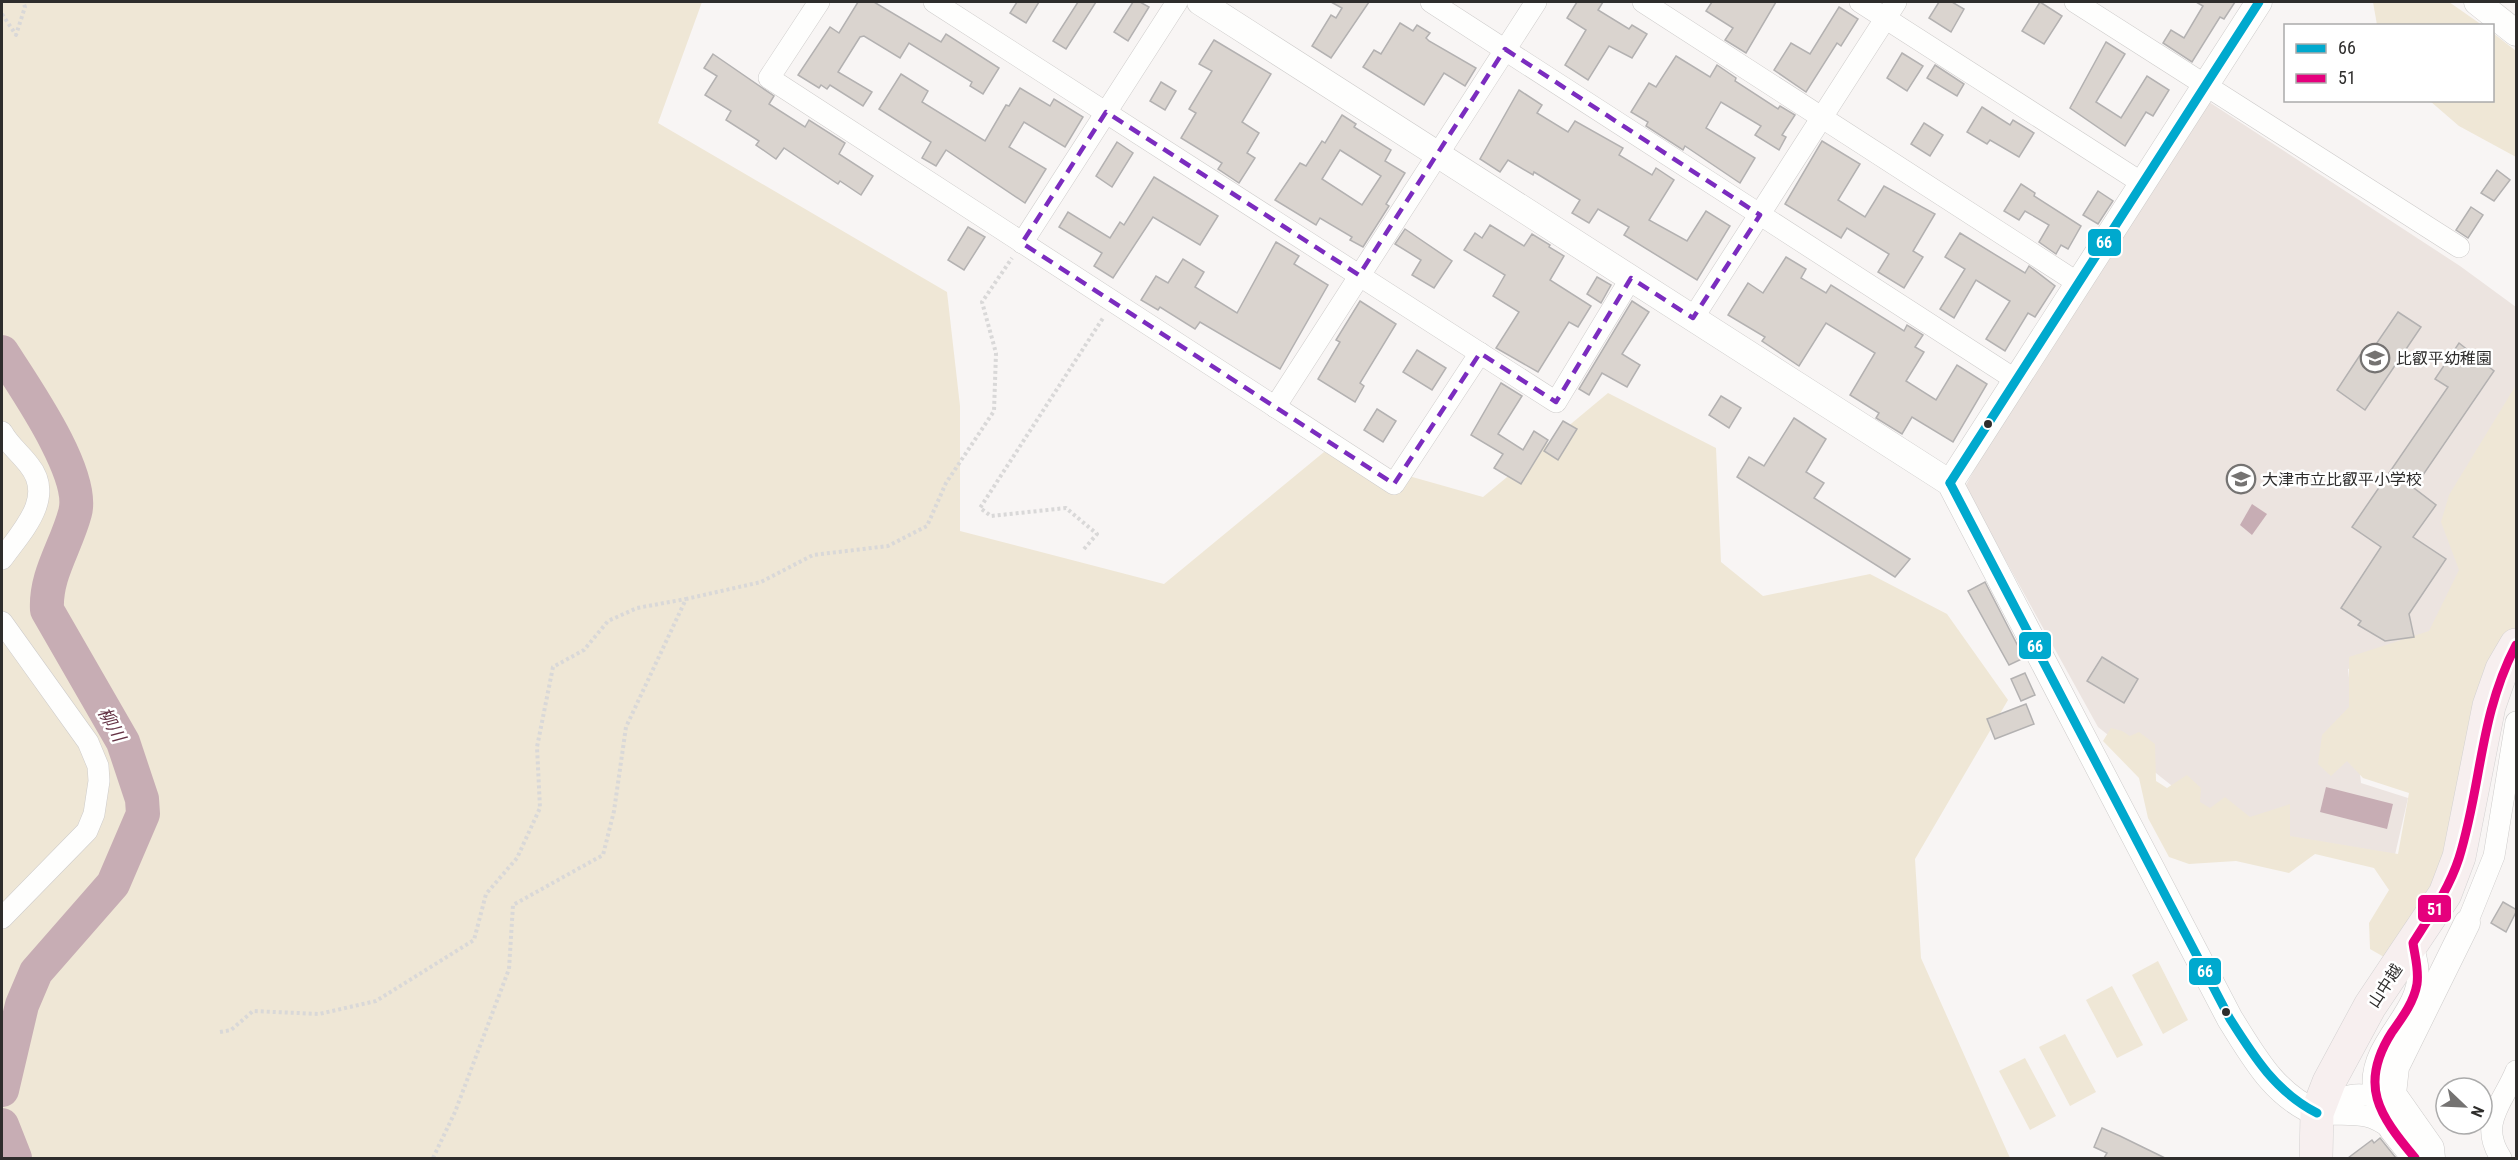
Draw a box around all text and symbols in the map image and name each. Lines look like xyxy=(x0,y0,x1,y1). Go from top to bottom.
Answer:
legend xyxy=(2284,24,2494,102)
text: 66 xyxy=(2338,37,2356,58)
text: 51 xyxy=(2338,67,2356,88)
line badge: 66 xyxy=(2087,228,2122,257)
text: 66 xyxy=(2096,233,2112,252)
school or university icon: 比叡平幼稚園 xyxy=(2359,342,2391,374)
place label: 比叡平幼稚園 xyxy=(2396,349,2492,368)
unlabelled marker xyxy=(1982,418,1994,430)
school or university icon: 大津市立比叡平小学校 xyxy=(2225,463,2257,495)
place label: 大津市立比叡平小学校 xyxy=(2262,470,2422,489)
line badge: 66 xyxy=(2018,631,2052,660)
text: 66 xyxy=(2027,637,2043,656)
water label: 柳川 xyxy=(94,703,131,747)
line badge: 51 xyxy=(2417,894,2452,923)
text: 51 xyxy=(2427,900,2443,919)
line badge: 66 xyxy=(2188,957,2222,986)
street label: 山中越 xyxy=(2364,961,2406,1011)
text: 66 xyxy=(2197,962,2213,981)
unlabelled marker xyxy=(2220,1006,2232,1018)
north arrow xyxy=(2434,1076,2494,1136)
text: N xyxy=(2467,1103,2488,1120)

